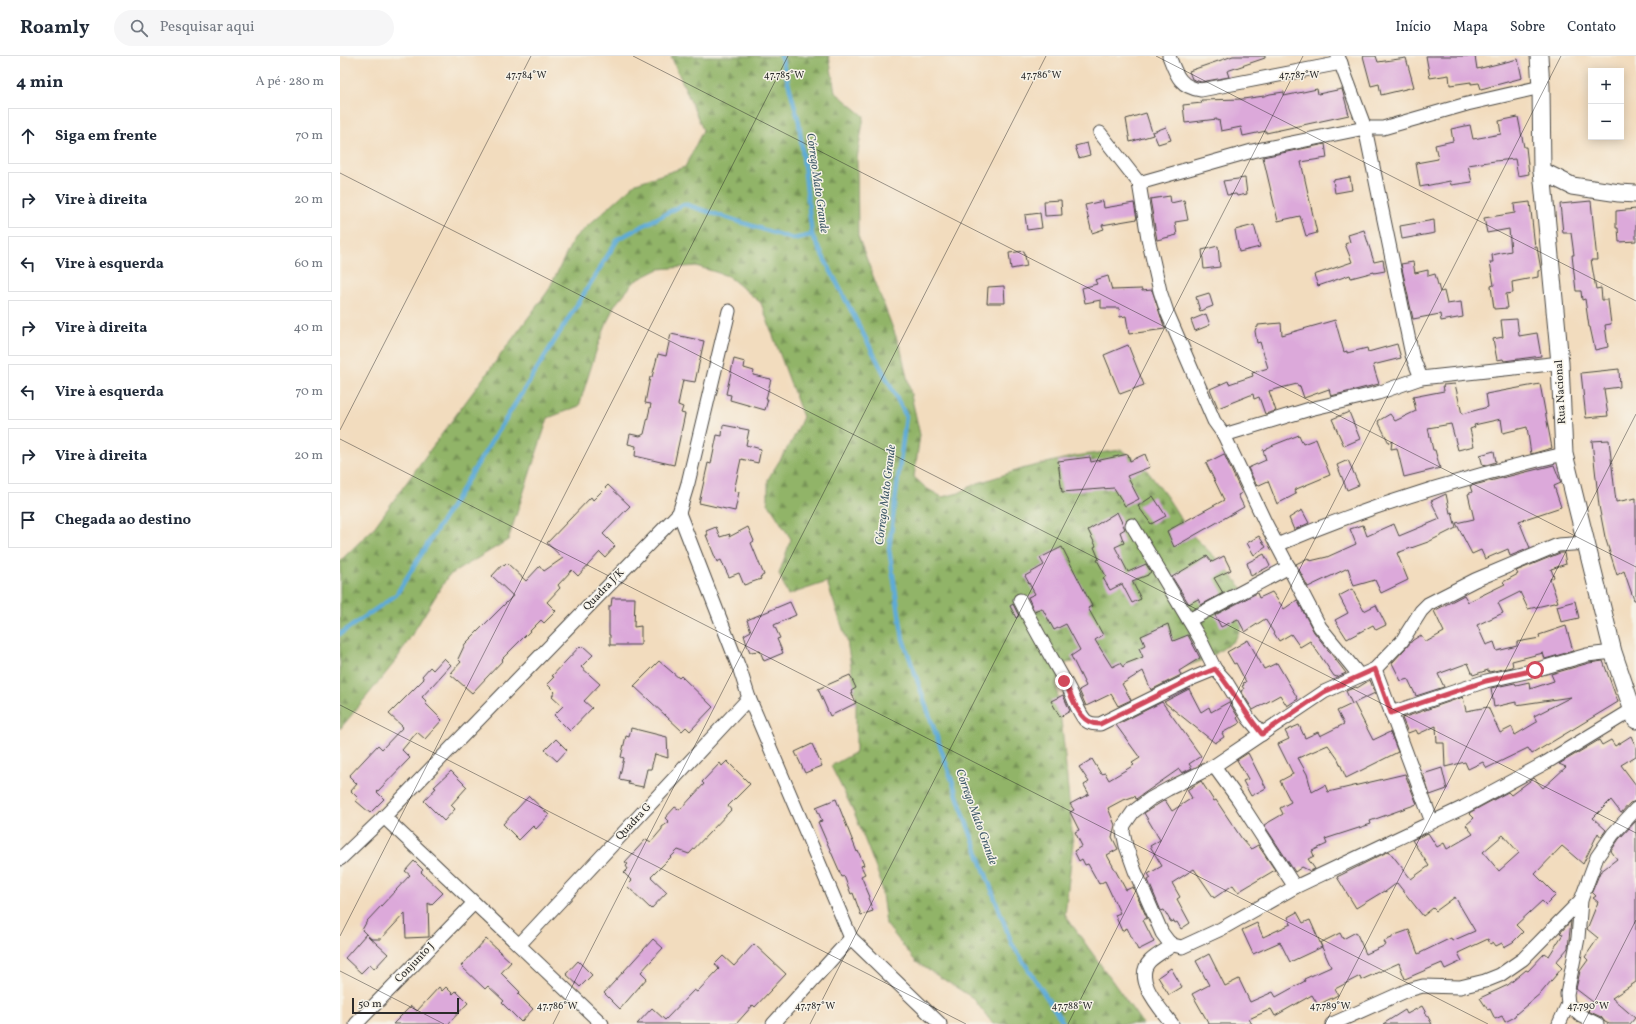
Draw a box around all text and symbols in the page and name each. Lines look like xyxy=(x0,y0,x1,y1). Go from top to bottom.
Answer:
search box xyxy=(114,10,394,46)
text: Roamly xyxy=(20,15,90,41)
icon: search xyxy=(128,17,150,39)
text: Pesquisar aqui xyxy=(160,17,255,38)
text: Início xyxy=(1395,18,1431,37)
text: Mapa xyxy=(1453,18,1488,37)
text: Sobre xyxy=(1510,18,1545,37)
text: Contato xyxy=(1567,18,1616,37)
text: 47.784°W xyxy=(505,68,547,82)
text: 47.785°W xyxy=(764,68,804,82)
text: 47.786°W xyxy=(1021,68,1061,82)
text: 47.787°W xyxy=(1279,68,1319,82)
map controls xyxy=(1588,68,1624,140)
button: + xyxy=(1588,68,1624,104)
text: 4 min xyxy=(16,71,63,94)
text: A pé · 280 m xyxy=(255,73,324,91)
button: − xyxy=(1588,104,1624,140)
icon: ahead xyxy=(17,125,39,147)
text: Siga em frente xyxy=(55,126,157,147)
text: 70 m xyxy=(295,127,323,145)
water label: Córrego Mato Grande xyxy=(802,132,832,235)
icon: right xyxy=(17,189,39,211)
text: Vire à direita xyxy=(55,190,147,211)
text: 20 m xyxy=(294,191,323,209)
icon: left xyxy=(17,253,39,275)
text: Vire à esquerda xyxy=(55,254,164,275)
text: 60 m xyxy=(295,255,323,273)
icon: right xyxy=(17,317,39,339)
text: Vire à direita xyxy=(55,318,147,339)
text: 40 m xyxy=(294,319,323,337)
street label: Rua Nacional xyxy=(1552,359,1570,425)
icon: left xyxy=(17,381,39,403)
text: Vire à esquerda xyxy=(55,382,164,403)
text: 70 m xyxy=(295,383,323,401)
water label: Córrego Mato Grande xyxy=(872,443,900,546)
icon: right xyxy=(17,445,39,467)
text: Vire à direita xyxy=(55,446,147,467)
text: 20 m xyxy=(294,447,323,465)
icon: arrive xyxy=(17,509,39,531)
text: Chegada ao destino xyxy=(55,510,191,531)
street label: Quadra J/K xyxy=(580,565,628,614)
route start xyxy=(1526,661,1544,679)
route end xyxy=(1055,672,1073,690)
water label: Córrego Mato Grande xyxy=(951,767,1001,868)
street label: Quadra G xyxy=(613,800,655,844)
street label: Conjunto J xyxy=(392,939,438,987)
scale bar xyxy=(352,996,459,1015)
text: 50 m xyxy=(358,997,382,1012)
text: 47.786°W xyxy=(537,999,577,1013)
text: 47.787°W xyxy=(795,999,835,1013)
text: 47.788°W xyxy=(1052,999,1092,1013)
text: 47.789°W xyxy=(1310,999,1350,1013)
text: 47.790°W xyxy=(1567,999,1609,1013)

